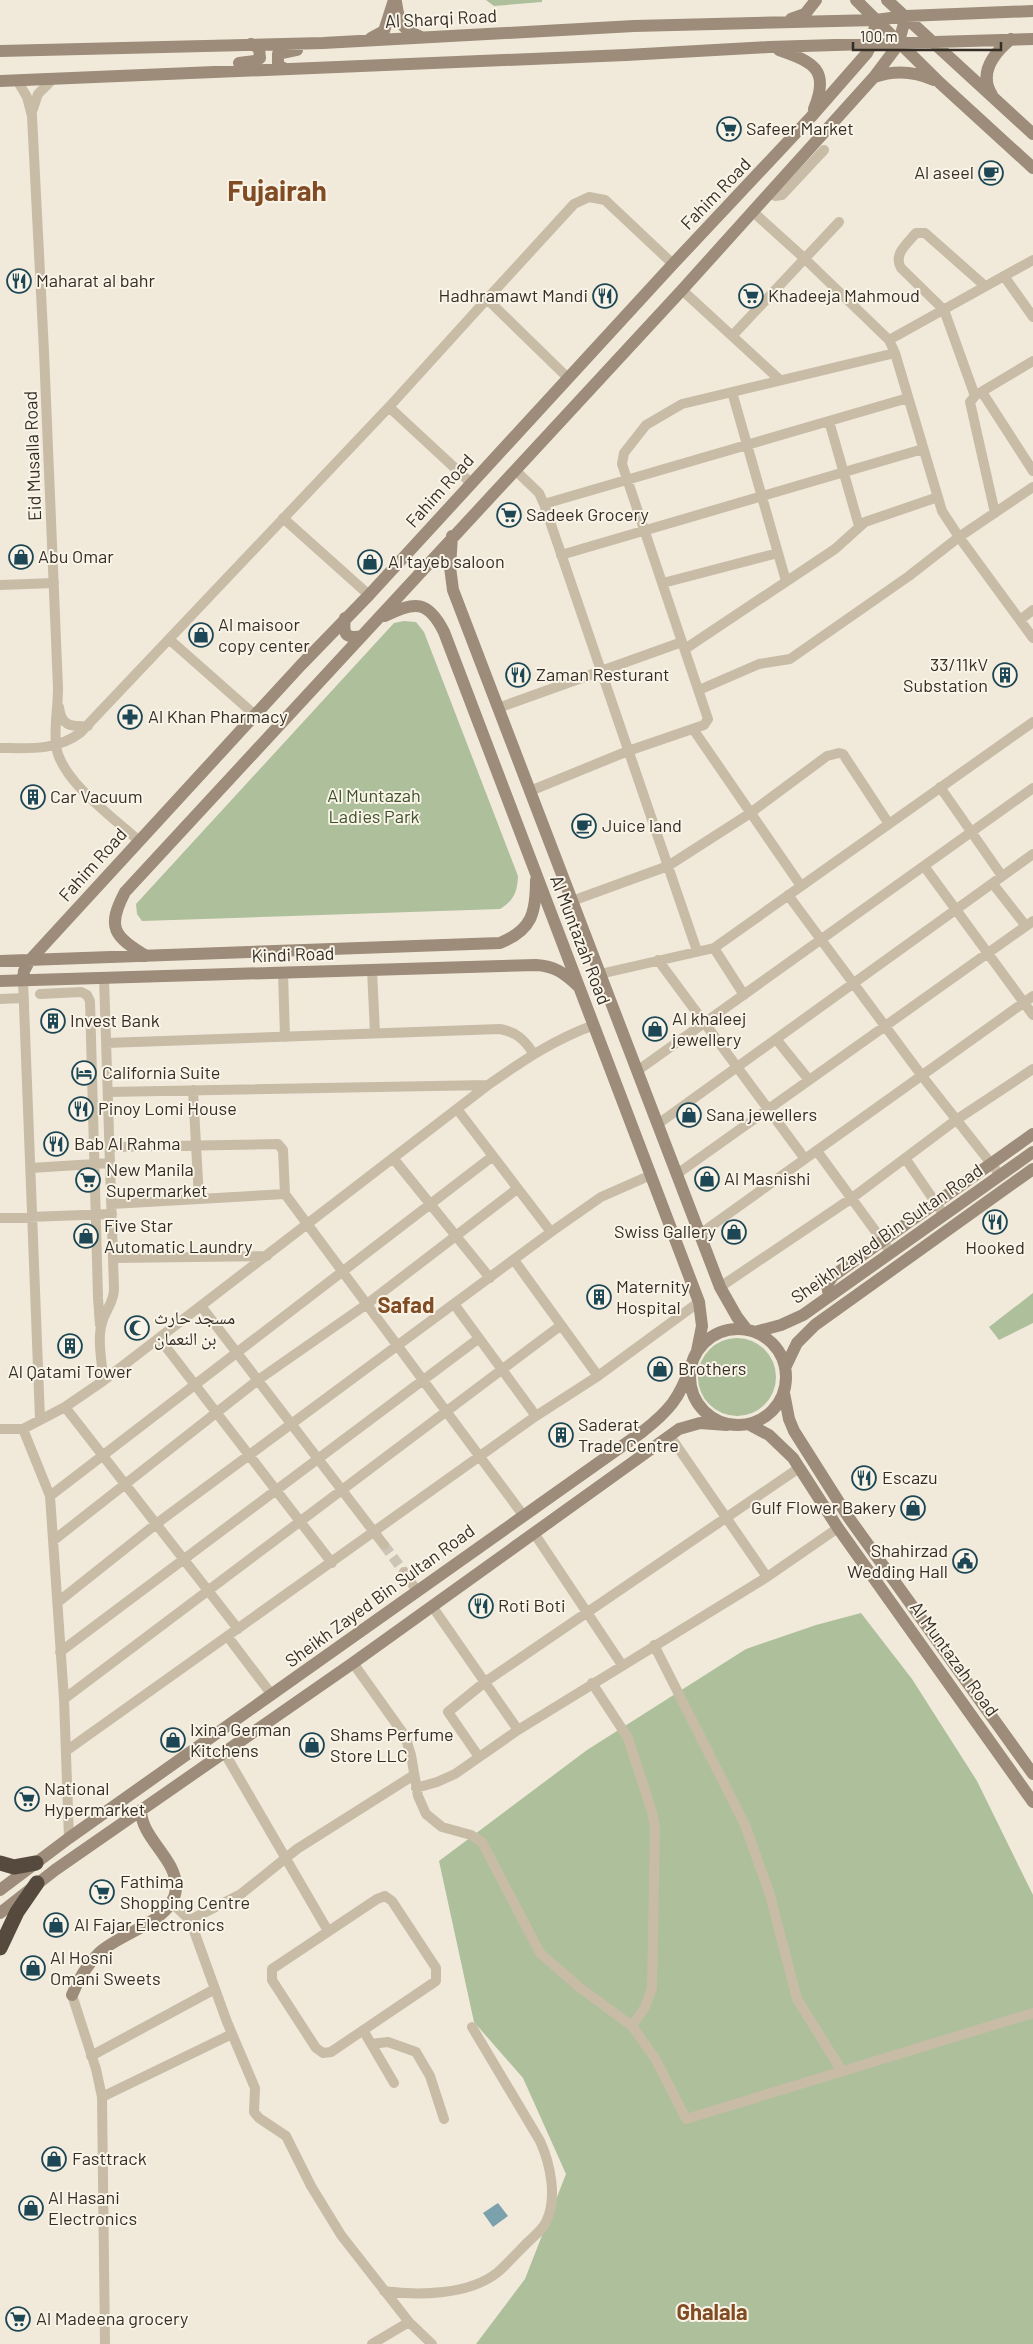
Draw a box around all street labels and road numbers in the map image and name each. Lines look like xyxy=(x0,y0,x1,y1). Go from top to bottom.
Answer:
street label: Al Sharqi Road xyxy=(384,4,498,32)
street label: Fahim Road xyxy=(676,153,755,234)
street label: Eid Musalla Road xyxy=(19,391,45,521)
street label: Fahim Road xyxy=(400,449,478,532)
street label: Fahim Road xyxy=(53,823,131,906)
street label: Al Muntazah Road xyxy=(546,872,616,1008)
street label: Kindi Road xyxy=(251,942,335,966)
street label: Sheikh Zayed Bin Sultan Road xyxy=(786,1159,986,1308)
street label: Sheikh Zayed Bin Sultan Road xyxy=(280,1519,478,1671)
street label: Al Muntazah Road xyxy=(906,1597,1004,1720)

